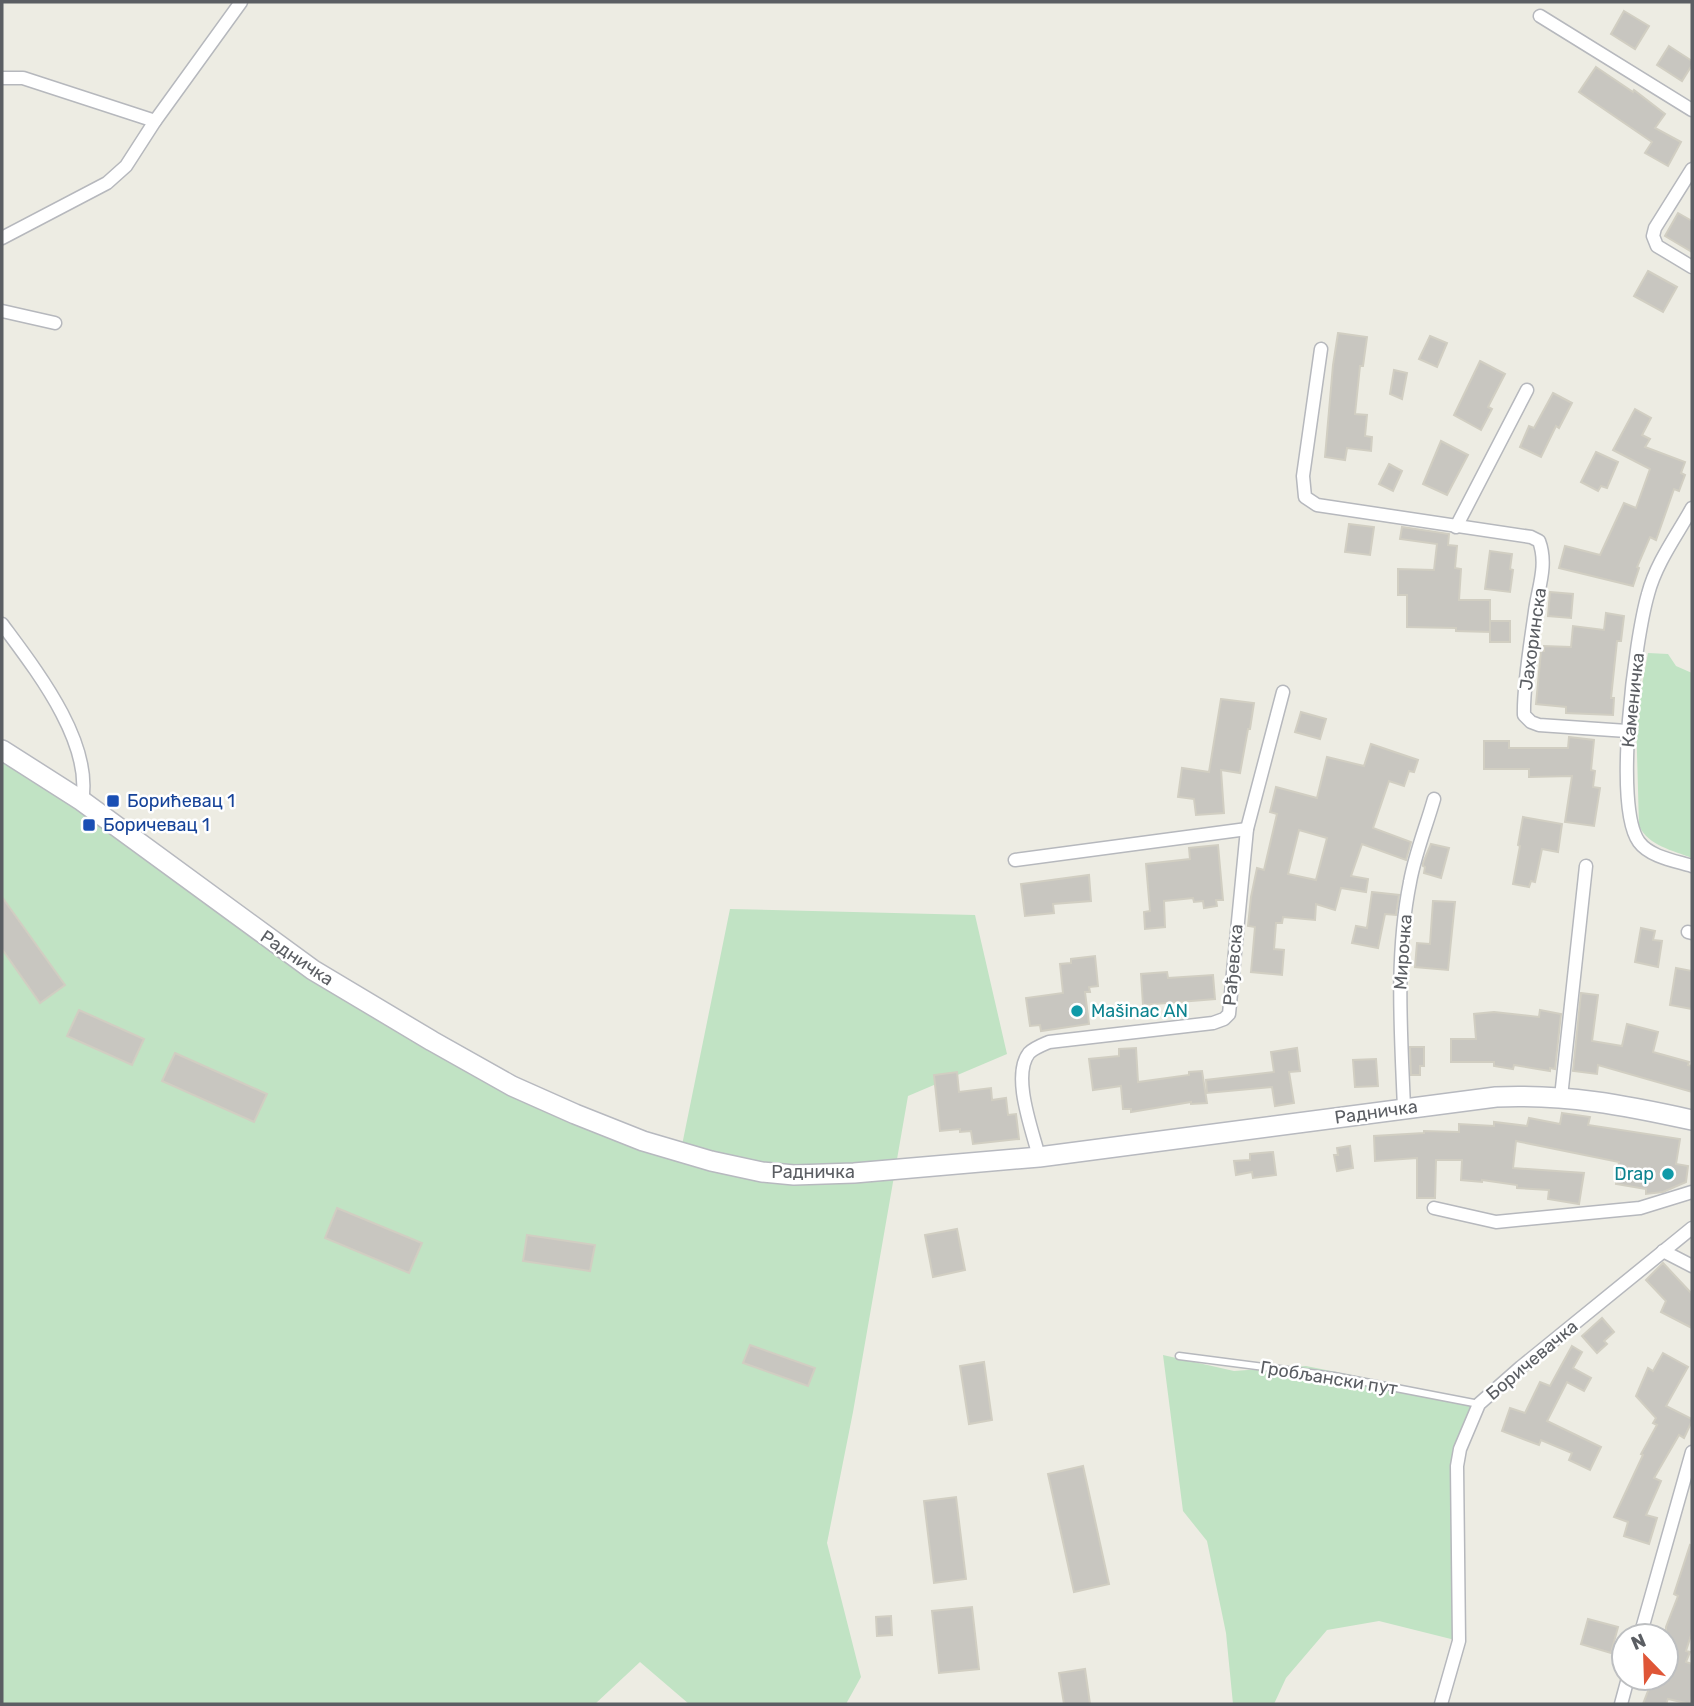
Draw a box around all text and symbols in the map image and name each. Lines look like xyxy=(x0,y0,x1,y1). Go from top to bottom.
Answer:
street label: Јахоринска xyxy=(1515,586,1551,692)
street label: Каменичка xyxy=(1617,651,1649,749)
place label: Борићевац 1 xyxy=(127,790,235,812)
marker: Борићевац 1 xyxy=(105,793,121,809)
place label: Боричевац 1 xyxy=(103,814,210,836)
marker: Боричевац 1 xyxy=(81,817,97,833)
street label: Мирочка xyxy=(1389,913,1417,991)
street label: Рађевска xyxy=(1218,923,1248,1007)
street label: Радничка xyxy=(256,925,338,991)
place label: Mašinac AN xyxy=(1091,1000,1188,1022)
marker: Mašinac AN xyxy=(1069,1003,1085,1019)
street label: Радничка xyxy=(1333,1095,1419,1129)
street label: Радничка xyxy=(771,1161,855,1183)
place label: Drap xyxy=(1614,1163,1654,1185)
marker: Drap xyxy=(1660,1166,1676,1182)
street label: Боричевачка xyxy=(1482,1315,1582,1405)
street label: Гробљански пут xyxy=(1259,1356,1399,1400)
north arrow xyxy=(1610,1622,1680,1692)
text: N xyxy=(1628,1629,1649,1655)

